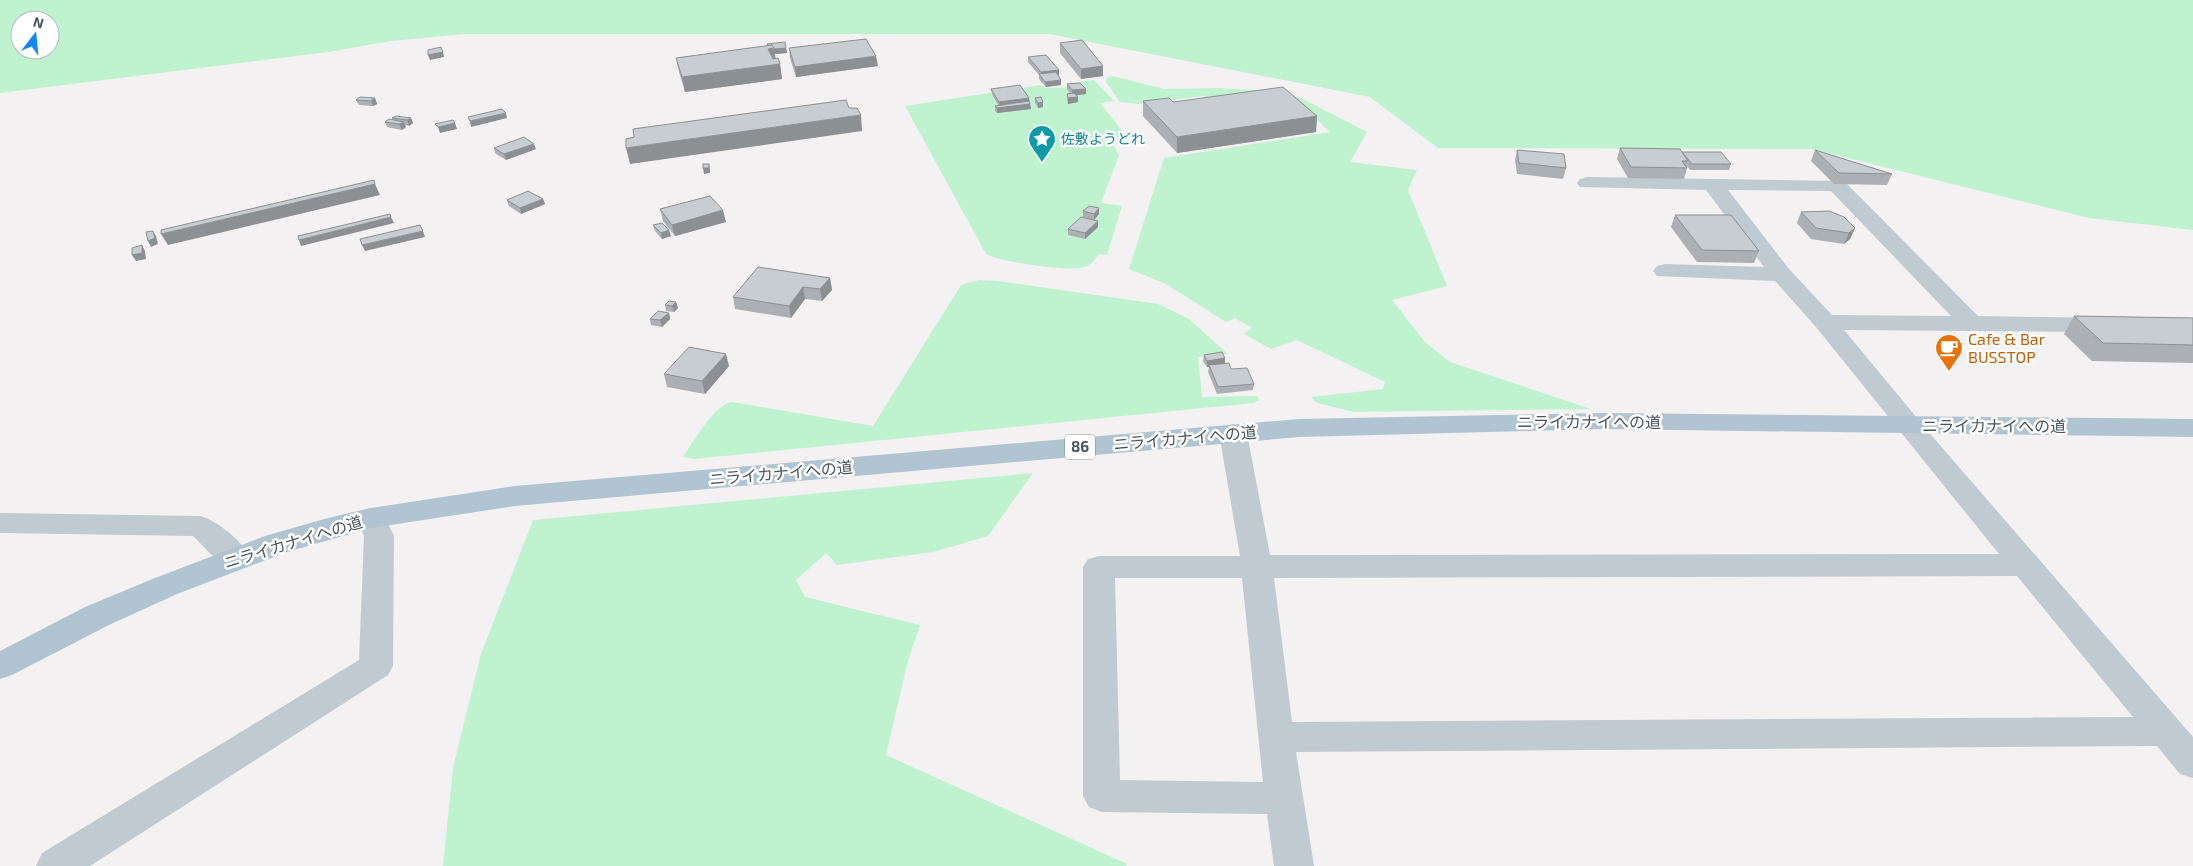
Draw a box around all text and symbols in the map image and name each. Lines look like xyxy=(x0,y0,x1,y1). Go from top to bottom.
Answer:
north arrow xyxy=(10,10,60,60)
text: N xyxy=(32,12,46,32)
place icon: 佐敷ようどれ xyxy=(1027,124,1057,163)
place label: 佐敷ようどれ xyxy=(1061,130,1145,147)
place label: Cafe & Bar BUSSTOP xyxy=(1968,329,2046,366)
cafe icon: Cafe & Bar BUSSTOP xyxy=(1934,333,1964,372)
street label: ニライカナイへの道 xyxy=(1517,412,1661,431)
street label: ニライカナイへの道 xyxy=(1922,416,2066,435)
street label: ニライカナイへの道 xyxy=(1112,422,1258,453)
road number: 86 xyxy=(1065,434,1095,460)
street label: ニライカナイへの道 xyxy=(708,457,854,488)
street label: ニライカナイへの道 xyxy=(221,511,364,572)

